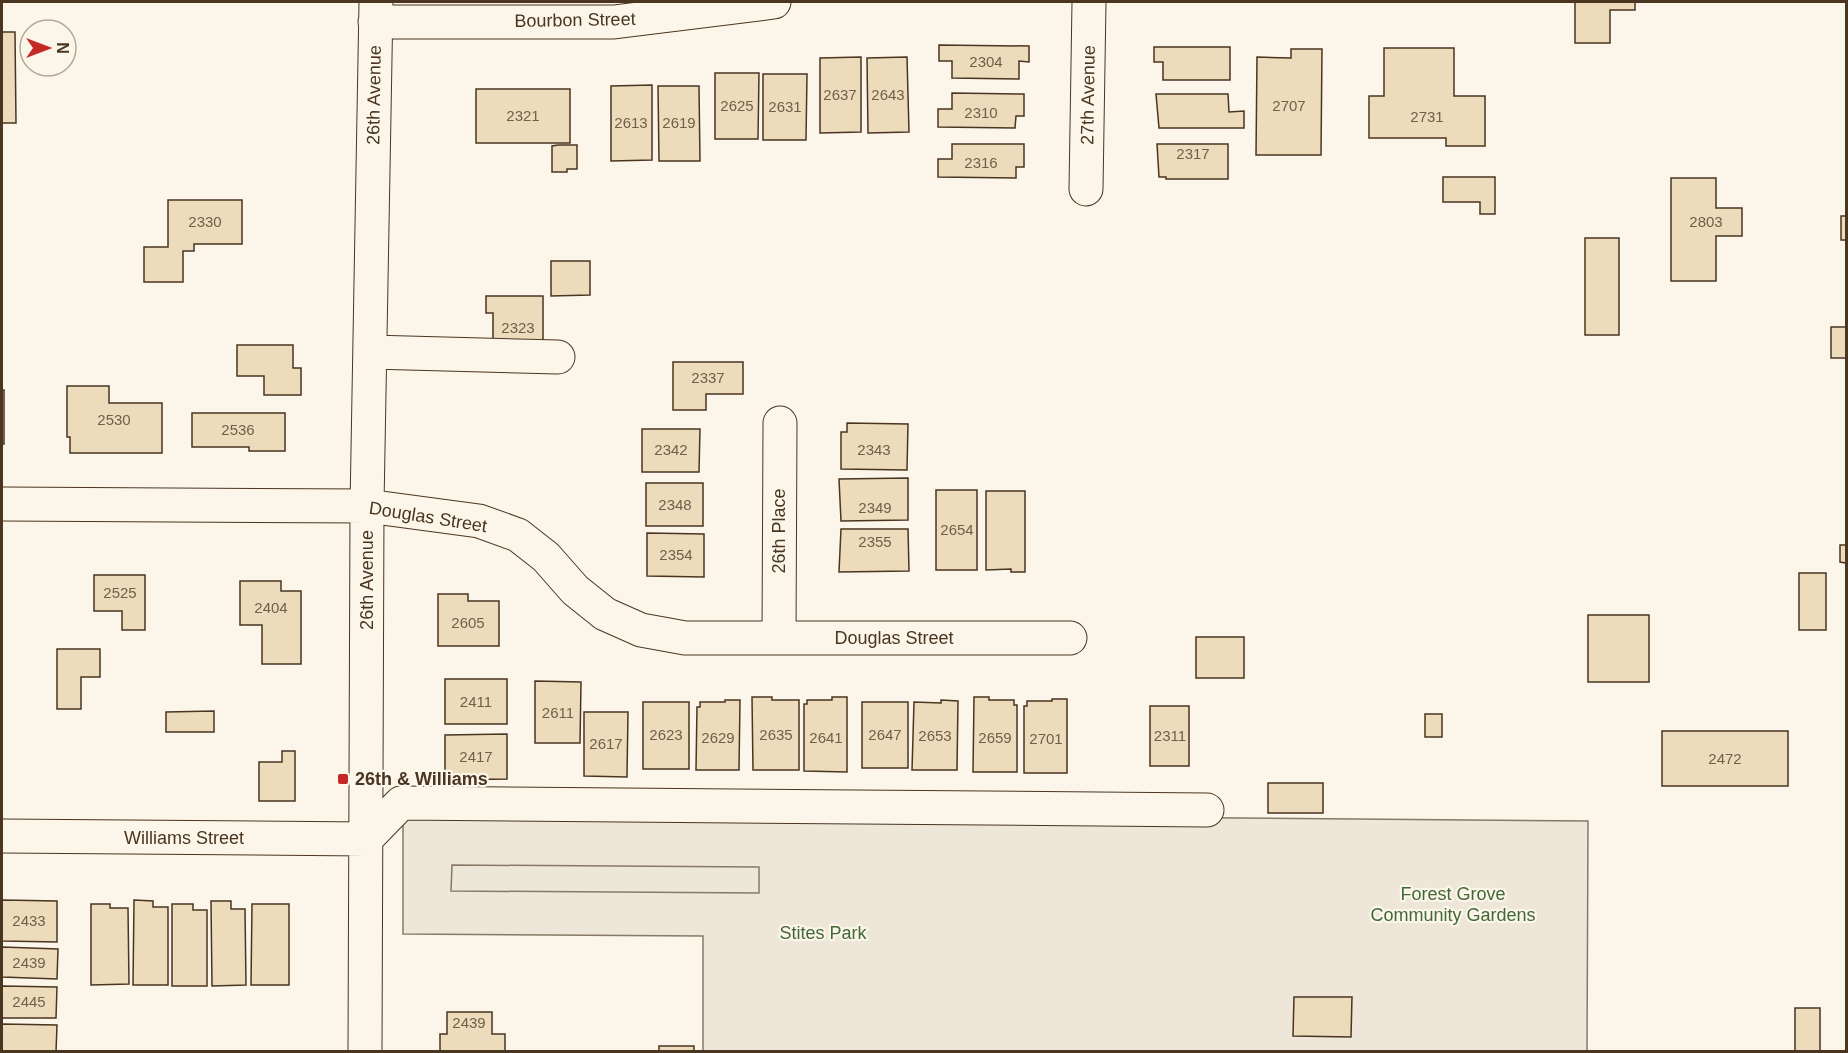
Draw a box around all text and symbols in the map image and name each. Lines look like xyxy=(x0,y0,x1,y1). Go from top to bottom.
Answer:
street label: Bourbon Street xyxy=(514,9,636,31)
north arrow xyxy=(18,18,78,78)
text: N xyxy=(54,42,71,54)
street label: 26th Avenue xyxy=(363,45,385,145)
street label: 27th Avenue xyxy=(1077,45,1099,145)
house number: 2304 xyxy=(969,53,1003,70)
house number: 2637 xyxy=(823,86,857,103)
house number: 2643 xyxy=(871,86,905,103)
house number: 2625 xyxy=(720,97,754,114)
house number: 2707 xyxy=(1272,97,1306,114)
house number: 2631 xyxy=(768,98,802,115)
house number: 2310 xyxy=(964,104,998,121)
house number: 2321 xyxy=(506,107,540,124)
house number: 2731 xyxy=(1410,108,1444,125)
house number: 2613 xyxy=(614,114,648,131)
house number: 2619 xyxy=(662,114,696,131)
house number: 2317 xyxy=(1176,145,1210,162)
house number: 2316 xyxy=(964,154,998,171)
house number: 2330 xyxy=(188,213,222,230)
house number: 2803 xyxy=(1689,213,1723,230)
house number: 2323 xyxy=(501,319,535,336)
house number: 2337 xyxy=(691,369,725,386)
house number: 2530 xyxy=(97,411,131,428)
house number: 2536 xyxy=(221,421,255,438)
house number: 2342 xyxy=(654,441,688,458)
house number: 2343 xyxy=(857,441,891,458)
street label: 26th Place xyxy=(769,488,789,574)
house number: 2348 xyxy=(658,496,692,513)
street label: Douglas Street xyxy=(368,498,488,536)
house number: 2349 xyxy=(858,499,892,516)
house number: 2654 xyxy=(940,521,974,538)
street label: 26th Avenue xyxy=(357,530,377,630)
house number: 2355 xyxy=(858,533,892,550)
house number: 2354 xyxy=(659,546,693,563)
house number: 2525 xyxy=(103,584,137,601)
house number: 2404 xyxy=(254,599,288,616)
house number: 2605 xyxy=(451,614,485,631)
street label: Douglas Street xyxy=(834,628,954,648)
house number: 2411 xyxy=(460,693,492,710)
house number: 2611 xyxy=(542,704,574,721)
house number: 2623 xyxy=(649,726,683,743)
house number: 2635 xyxy=(759,726,793,743)
house number: 2647 xyxy=(868,726,902,743)
house number: 2653 xyxy=(918,727,952,744)
house number: 2311 xyxy=(1154,727,1186,744)
house number: 2629 xyxy=(701,729,735,746)
house number: 2641 xyxy=(809,729,843,746)
house number: 2659 xyxy=(978,729,1012,746)
house number: 2701 xyxy=(1029,730,1063,747)
house number: 2617 xyxy=(589,735,623,752)
house number: 2417 xyxy=(459,748,493,765)
house number: 2472 xyxy=(1708,750,1742,767)
place label: 26th & Williams xyxy=(355,769,488,789)
marker: 26th & Williams xyxy=(336,772,350,786)
street label: Williams Street xyxy=(124,828,244,848)
park label: Forest Grove Community Gardens xyxy=(1370,884,1536,925)
house number: 2433 xyxy=(12,912,46,929)
park label: Stites Park xyxy=(779,923,868,943)
house number: 2439 xyxy=(12,954,46,971)
house number: 2445 xyxy=(12,993,46,1010)
house number: 2439 xyxy=(452,1014,486,1031)

